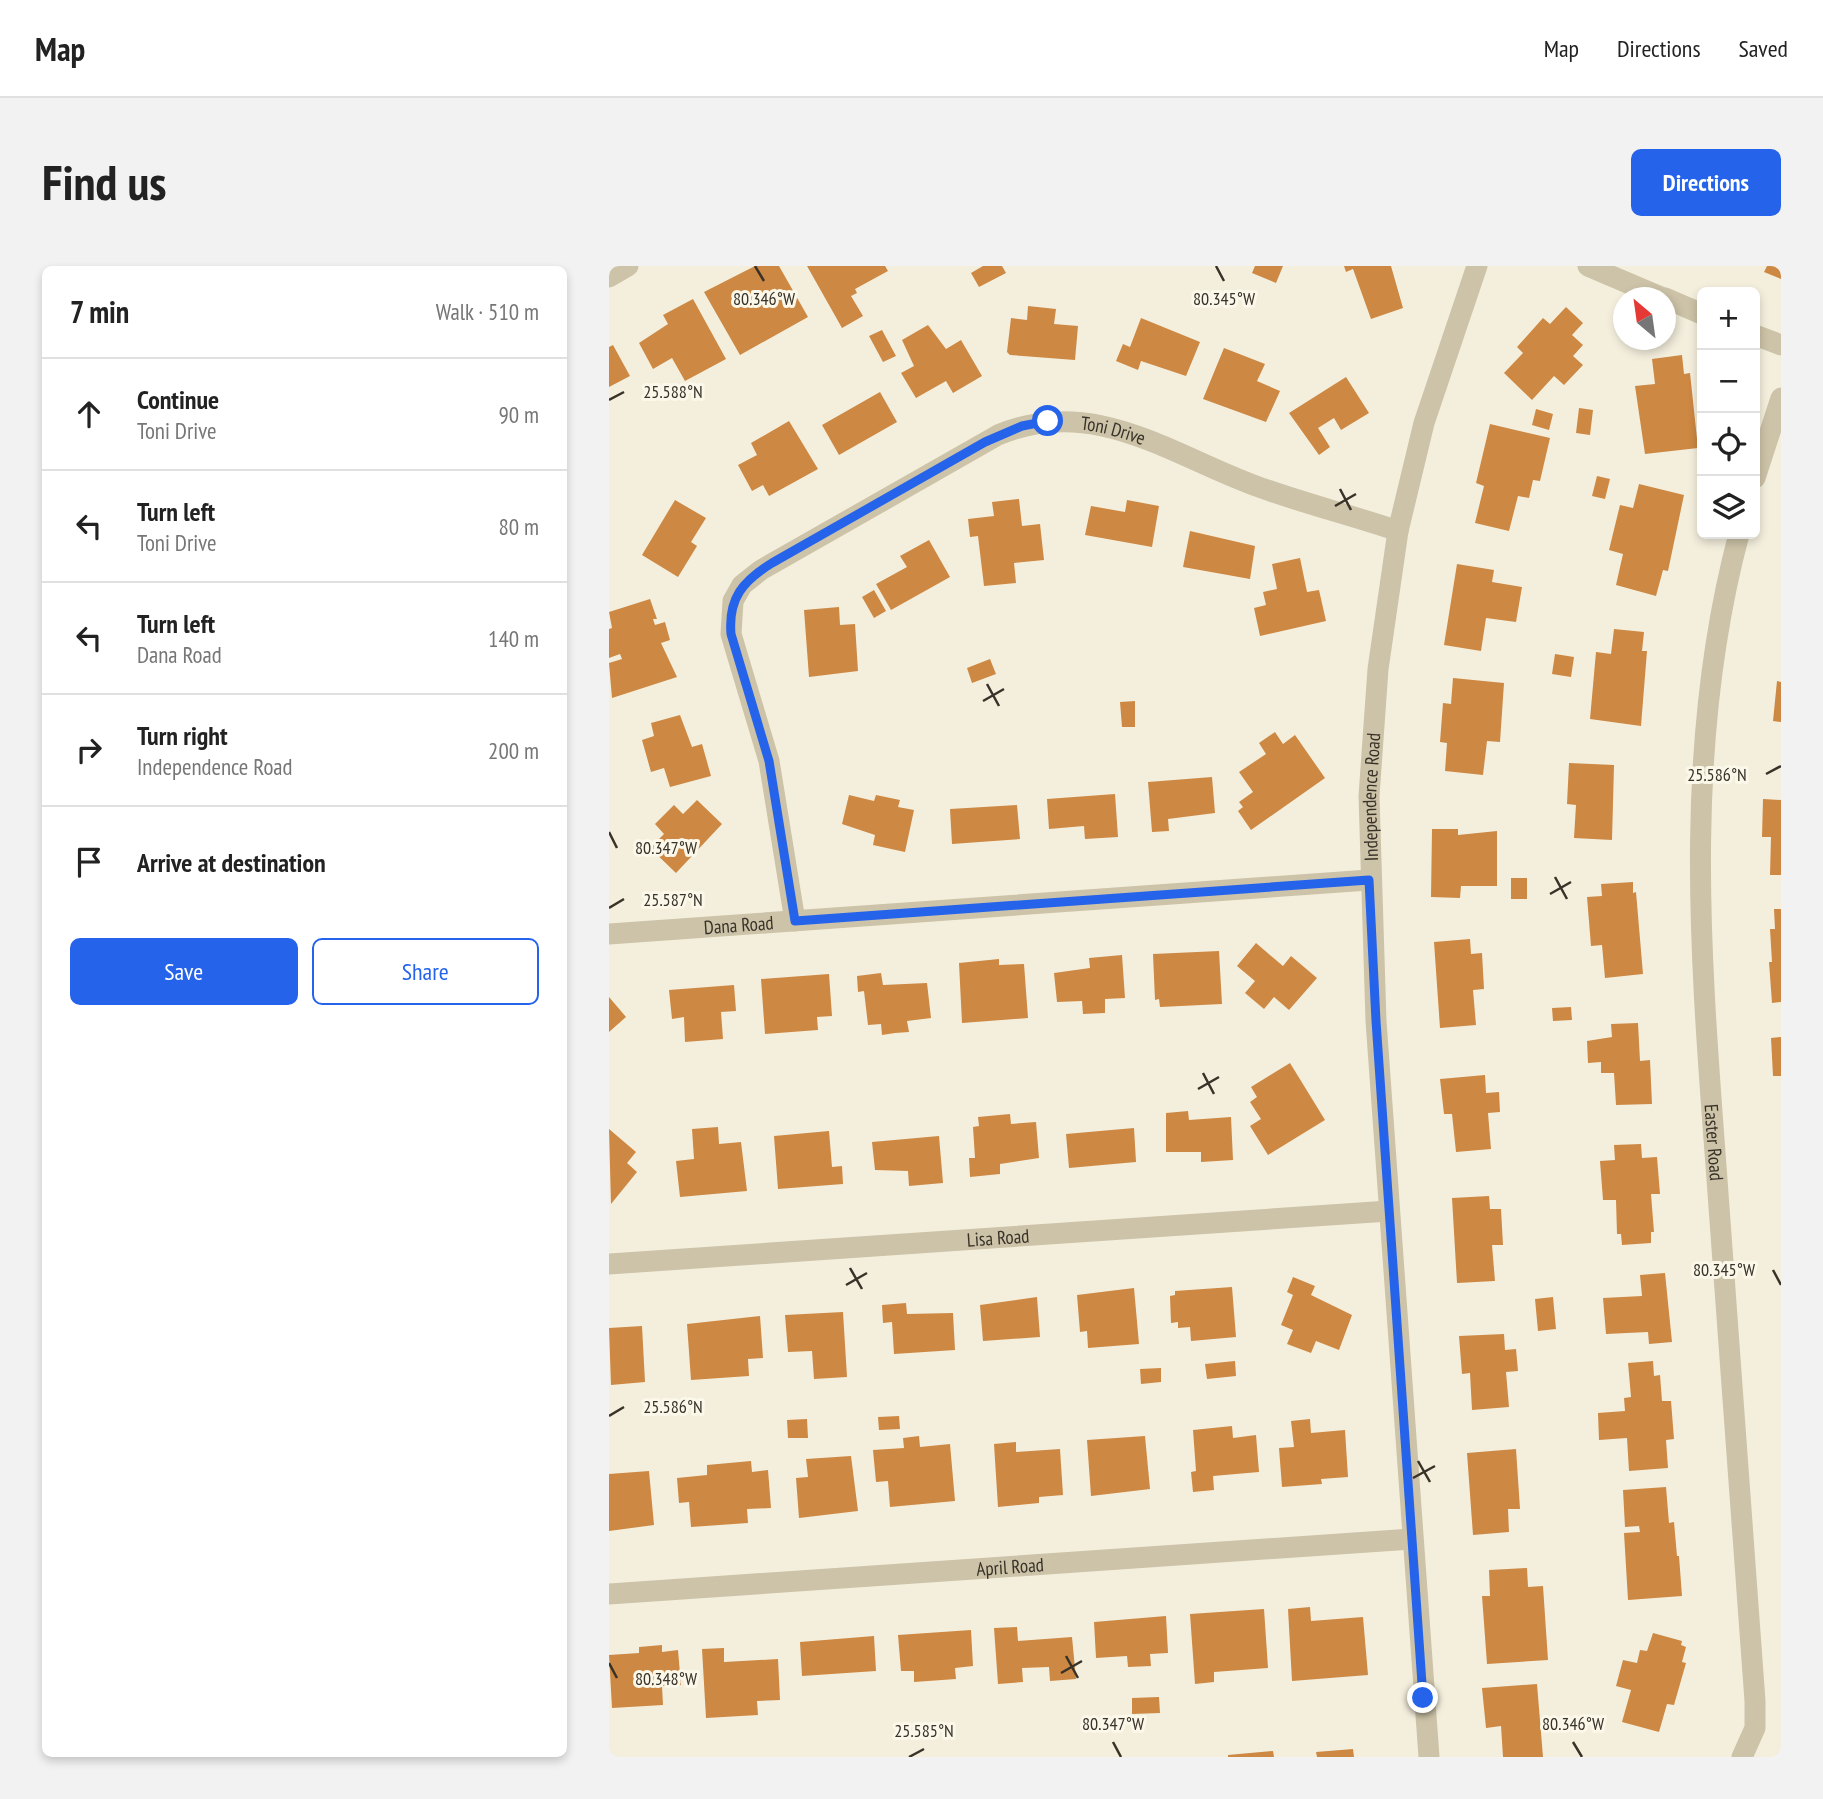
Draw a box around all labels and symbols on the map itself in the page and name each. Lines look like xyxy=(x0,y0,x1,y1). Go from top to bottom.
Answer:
text: 80.346°W xyxy=(733,287,795,310)
text: 80.345°W xyxy=(1193,287,1255,310)
north arrow xyxy=(1613,287,1676,350)
text: 25.588°N xyxy=(643,380,703,403)
route start xyxy=(1032,405,1063,436)
street label: Toni Drive xyxy=(1080,411,1149,450)
street label: Independence Road xyxy=(1357,732,1385,862)
text: 25.586°N xyxy=(1687,763,1747,786)
text: 80.347°W xyxy=(635,836,697,859)
text: 25.587°N xyxy=(643,888,703,911)
street label: Dana Road xyxy=(703,910,774,939)
street label: Easter Road xyxy=(1699,1103,1729,1182)
street label: Lisa Road xyxy=(966,1223,1030,1252)
text: 80.345°W xyxy=(1693,1258,1755,1281)
text: 25.586°N xyxy=(643,1395,703,1418)
street label: April Road xyxy=(976,1552,1045,1581)
text: 80.348°W xyxy=(635,1667,697,1690)
route end xyxy=(1407,1682,1438,1713)
text: 80.347°W xyxy=(1082,1712,1144,1735)
text: 80.346°W xyxy=(1542,1712,1604,1735)
text: 25.585°N xyxy=(894,1719,954,1742)

